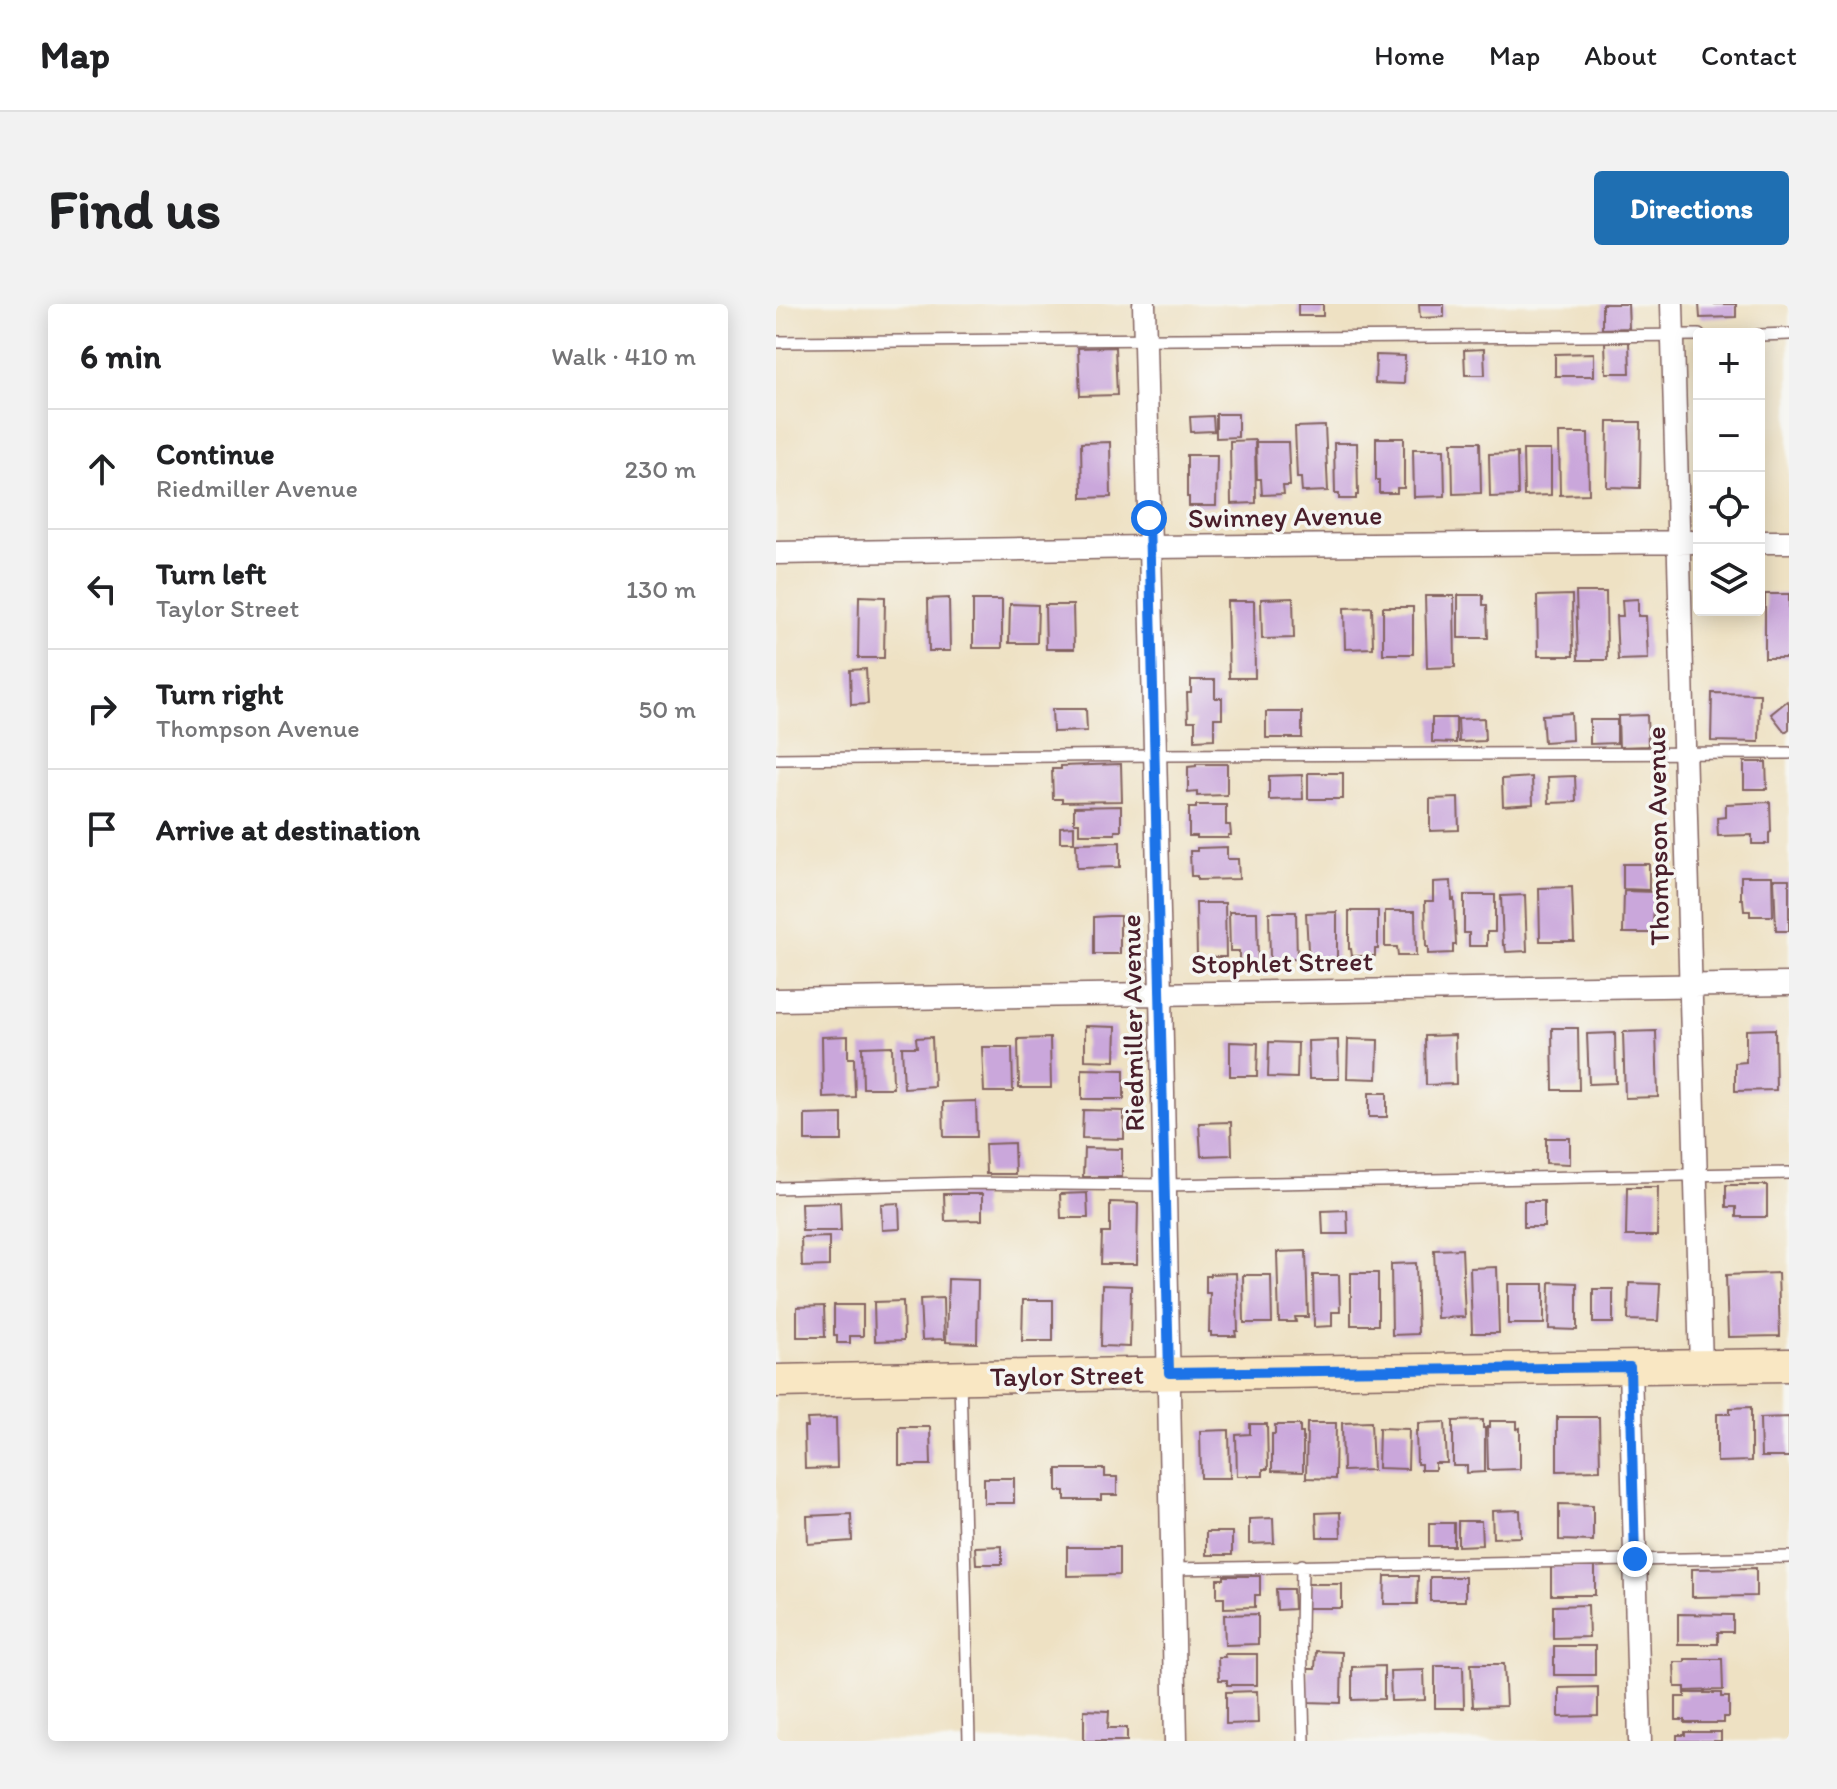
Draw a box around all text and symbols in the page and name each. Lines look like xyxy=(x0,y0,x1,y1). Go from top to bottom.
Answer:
text: Map xyxy=(40,32,110,78)
text: Home xyxy=(1374,38,1445,72)
text: Map xyxy=(1489,38,1540,72)
text: About xyxy=(1584,38,1657,72)
text: Contact xyxy=(1701,38,1797,72)
button: Directions xyxy=(1594,171,1789,245)
text: Find us xyxy=(48,175,221,242)
map controls xyxy=(1693,328,1765,616)
button: + xyxy=(1693,328,1765,400)
text: 6 min xyxy=(80,336,161,377)
text: Walk · 410 m xyxy=(551,340,696,372)
button: − xyxy=(1693,400,1765,472)
text: Continue xyxy=(156,435,275,472)
icon: ahead xyxy=(80,447,124,491)
text: 230 m xyxy=(624,453,696,485)
text: Riedmiller Avenue xyxy=(156,472,358,504)
button: locate xyxy=(1693,472,1765,544)
street label: Swinney Avenue xyxy=(1187,497,1383,535)
route start xyxy=(1131,500,1167,536)
button: layers xyxy=(1693,544,1765,616)
text: Turn left xyxy=(156,555,267,592)
icon: left xyxy=(80,567,124,611)
text: 130 m xyxy=(626,573,696,605)
text: Taylor Street xyxy=(156,592,299,624)
text: Turn right xyxy=(156,675,284,712)
icon: right xyxy=(80,687,124,731)
text: 50 m xyxy=(639,693,696,725)
text: Thompson Avenue xyxy=(156,712,360,744)
street label: Thompson Avenue xyxy=(1638,726,1676,946)
icon: arrive xyxy=(80,807,124,851)
text: Arrive at destination xyxy=(156,811,420,848)
street label: Riedmiller Avenue xyxy=(1113,914,1151,1132)
street label: Stophlet Street xyxy=(1191,943,1373,981)
street label: Taylor Street xyxy=(990,1357,1144,1393)
route end xyxy=(1617,1541,1653,1577)

